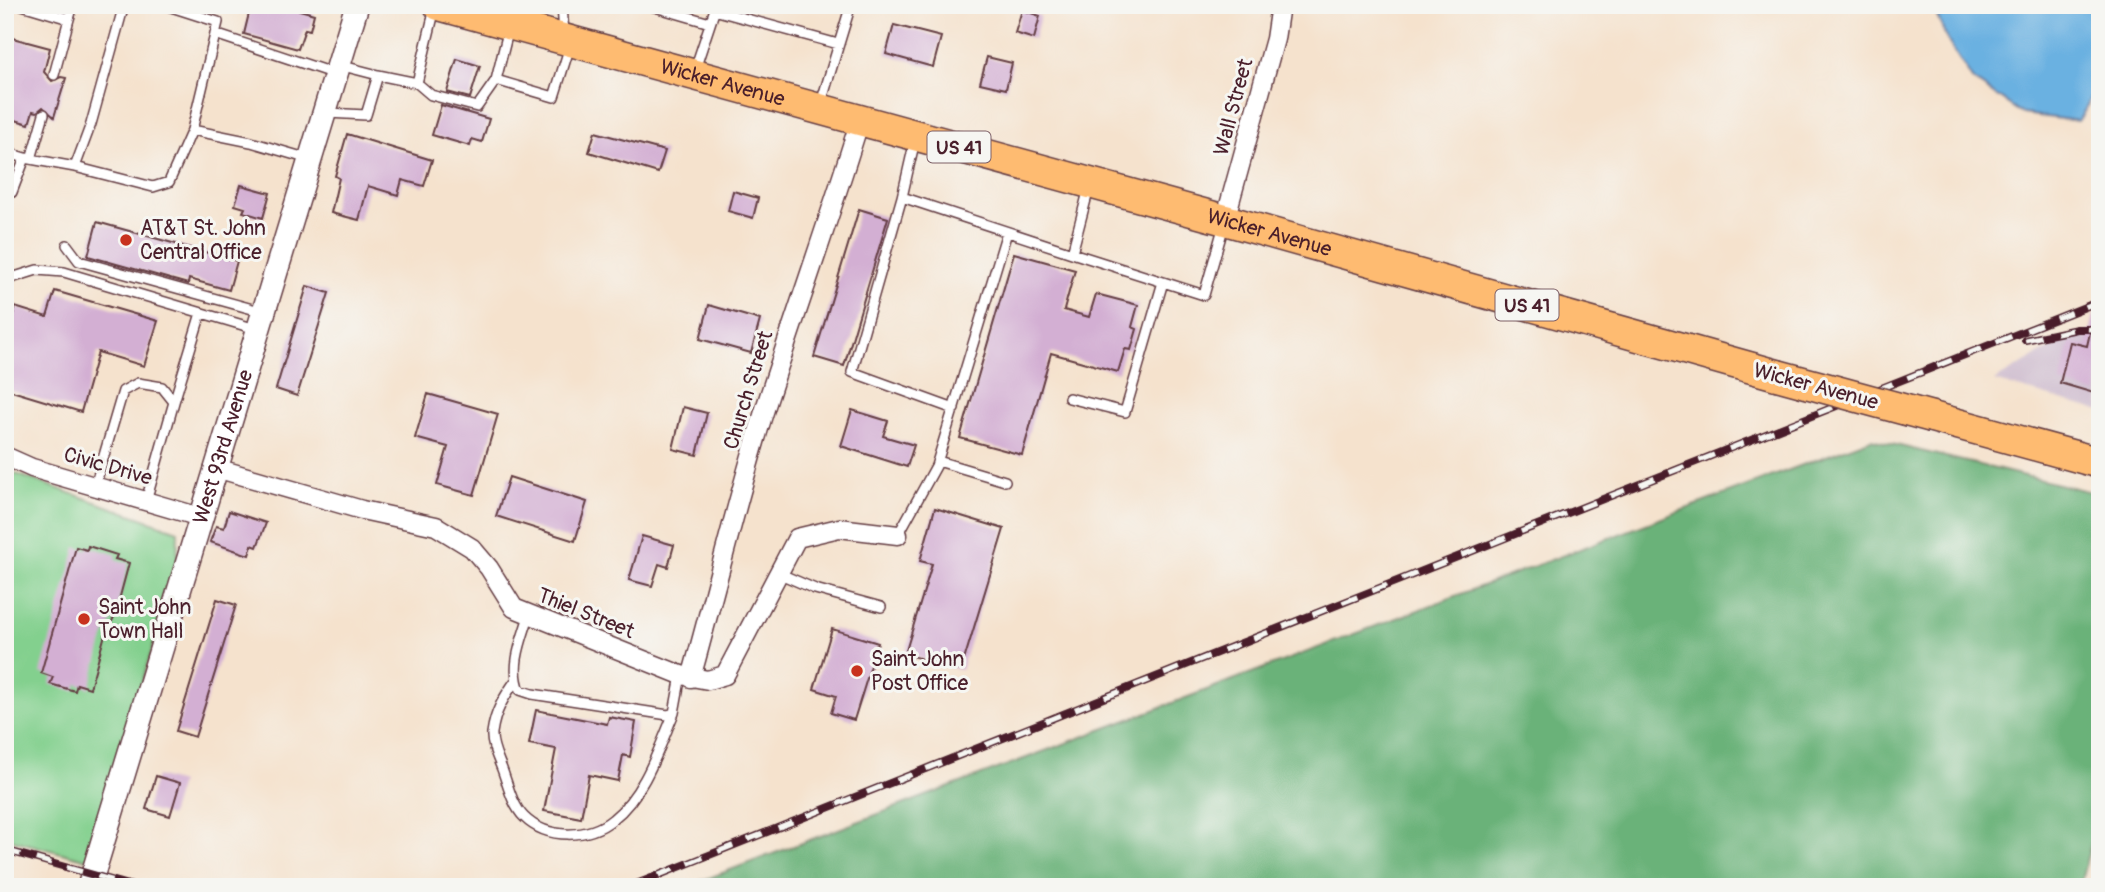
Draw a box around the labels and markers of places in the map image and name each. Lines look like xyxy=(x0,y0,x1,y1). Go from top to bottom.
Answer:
place label: AT&T St. John Central Office xyxy=(140,215,266,266)
marker: AT&T St. John Central Office xyxy=(118,232,134,248)
place label: Saint John Town Hall xyxy=(98,594,191,645)
marker: Saint John Town Hall xyxy=(76,611,92,627)
place label: Saint John Post Office xyxy=(871,646,969,697)
marker: Saint John Post Office xyxy=(849,663,865,679)

